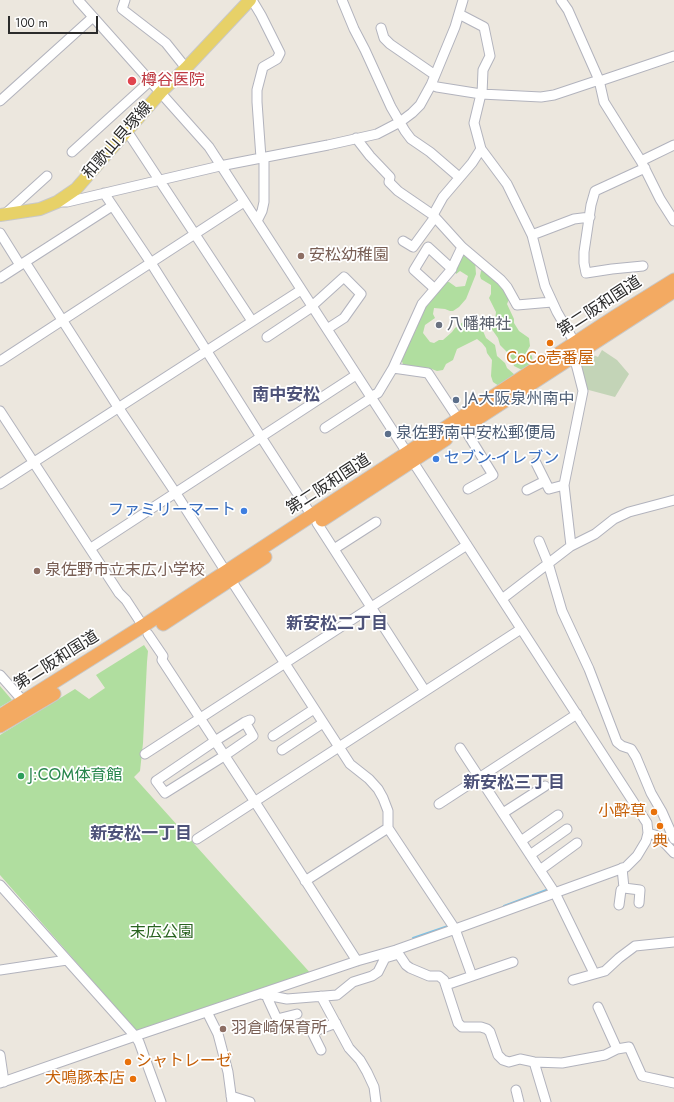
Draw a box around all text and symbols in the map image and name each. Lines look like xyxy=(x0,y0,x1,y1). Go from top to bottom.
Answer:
scale bar xyxy=(10,8,100,34)
text: 100 m xyxy=(15,14,48,32)
place label: 樽谷医院 xyxy=(141,71,205,91)
marker: 樽谷医院 xyxy=(126,75,138,87)
street label: 和歌山貝塚線 xyxy=(79,98,157,184)
place label: 安松幼稚園 xyxy=(309,246,389,266)
marker: 安松幼稚園 xyxy=(296,251,306,261)
street label: 第二阪和国道 xyxy=(555,273,645,341)
place label: 八幡神社 xyxy=(447,315,511,335)
marker: 八幡神社 xyxy=(434,320,444,330)
marker: CoCo壱番屋 xyxy=(545,338,555,348)
place label: CoCo壱番屋 xyxy=(506,349,594,369)
district label: 南中安松 xyxy=(252,386,320,406)
place label: JA大阪泉州南中 xyxy=(464,390,574,410)
marker: JA大阪泉州南中 xyxy=(451,395,461,405)
place label: 泉佐野南中安松郵便局 xyxy=(396,424,556,444)
marker: 泉佐野南中安松郵便局 xyxy=(383,429,393,439)
place label: セブン-イレブン xyxy=(444,449,559,469)
street label: 第二阪和国道 xyxy=(284,451,374,519)
marker: セブン-イレブン xyxy=(431,454,441,464)
place label: ファミリーマート xyxy=(108,501,236,521)
marker: ファミリーマート xyxy=(239,506,249,516)
place label: 泉佐野市立末広小学校 xyxy=(45,561,205,581)
marker: 泉佐野市立末広小学校 xyxy=(32,566,42,576)
district label: 新安松二丁目 xyxy=(286,615,388,635)
street label: 第二阪和国道 xyxy=(11,627,103,695)
place label: J:COM体育館 xyxy=(29,766,122,786)
marker: J:COM体育館 xyxy=(16,771,26,781)
district label: 新安松三丁目 xyxy=(463,774,565,794)
place label: 小酔草 xyxy=(598,802,646,822)
marker: 小酔草 xyxy=(649,807,659,817)
marker: 典 xyxy=(655,821,665,831)
district label: 新安松一丁目 xyxy=(90,825,192,845)
place label: 典 xyxy=(652,832,668,852)
park label: 末広公園 xyxy=(130,923,194,943)
place label: 羽倉崎保育所 xyxy=(231,1019,327,1039)
marker: 羽倉崎保育所 xyxy=(218,1024,228,1034)
place label: シャトレーゼ xyxy=(136,1052,232,1072)
marker: シャトレーゼ xyxy=(123,1057,133,1067)
place label: 犬鳴豚本店 xyxy=(45,1069,125,1089)
marker: 犬鳴豚本店 xyxy=(128,1074,138,1084)

